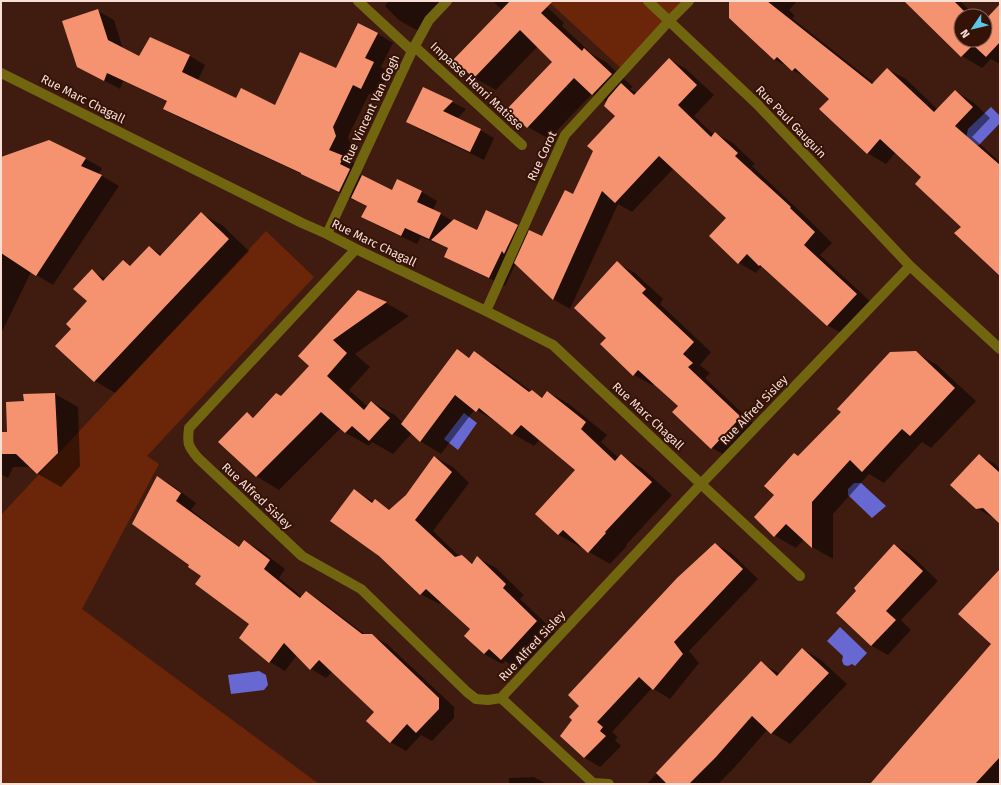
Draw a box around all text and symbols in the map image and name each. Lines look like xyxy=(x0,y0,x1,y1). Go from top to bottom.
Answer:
north arrow xyxy=(953,8,993,48)
text: N xyxy=(958,27,973,40)
street label: Impasse Henri Matisse xyxy=(428,39,526,133)
street label: Rue Vincent Van Gogh xyxy=(340,52,402,166)
street label: Rue Marc Chagall xyxy=(39,72,128,126)
street label: Rue Paul Gauguin xyxy=(753,83,829,161)
street label: Rue Corot xyxy=(524,128,560,183)
street label: Rue Marc Chagall xyxy=(329,216,419,270)
street label: Rue Alfred Sisley xyxy=(717,372,791,448)
street label: Rue Marc Chagall xyxy=(609,379,687,453)
street label: Rue Alfred Sisley xyxy=(219,460,295,532)
street label: Rue Alfred Sisley xyxy=(496,608,568,684)

